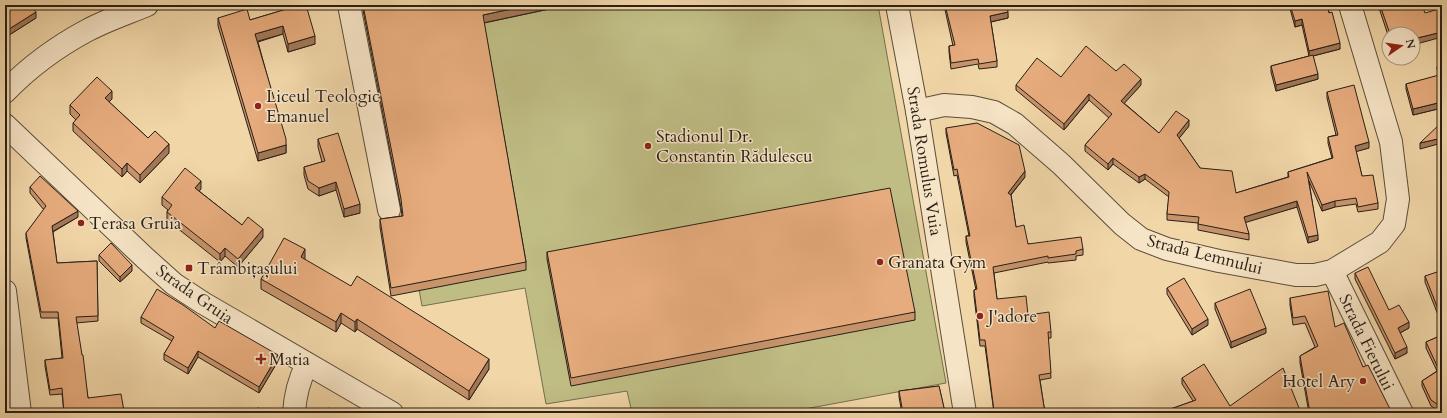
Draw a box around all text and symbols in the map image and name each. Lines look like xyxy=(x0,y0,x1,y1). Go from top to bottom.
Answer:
north arrow xyxy=(1381,26,1421,66)
text: N xyxy=(1402,38,1419,51)
place label: Liceul Teologic Emanuel xyxy=(266,85,380,128)
street label: Strada Romulus Vuia xyxy=(901,85,948,238)
marker: Liceul Teologic Emanuel xyxy=(253,101,263,111)
place label: Stadionul Dr. Constantin Rădulescu xyxy=(656,125,813,168)
marker: Stadionul Dr. Constantin Rădulescu xyxy=(643,141,653,151)
place label: Terasa Gruia xyxy=(89,212,182,235)
marker: Terasa Gruia xyxy=(76,218,86,228)
street label: Strada Lemnului xyxy=(1145,229,1265,280)
place label: Granata Gym xyxy=(888,251,987,274)
place label: Trâmbițașului xyxy=(197,257,298,280)
marker: Granata Gym xyxy=(875,257,885,267)
street label: Strada Gruia xyxy=(151,259,239,330)
marker: Trâmbițașului xyxy=(184,263,194,273)
street label: Strada Fierului xyxy=(1333,290,1400,394)
place label: J'adore xyxy=(985,305,1037,328)
marker: J'adore xyxy=(975,311,985,321)
place label: Matia xyxy=(269,348,311,371)
marker: Matia xyxy=(256,354,266,364)
place label: Hotel Ary xyxy=(1282,370,1355,393)
marker: Hotel Ary xyxy=(1358,376,1368,386)

